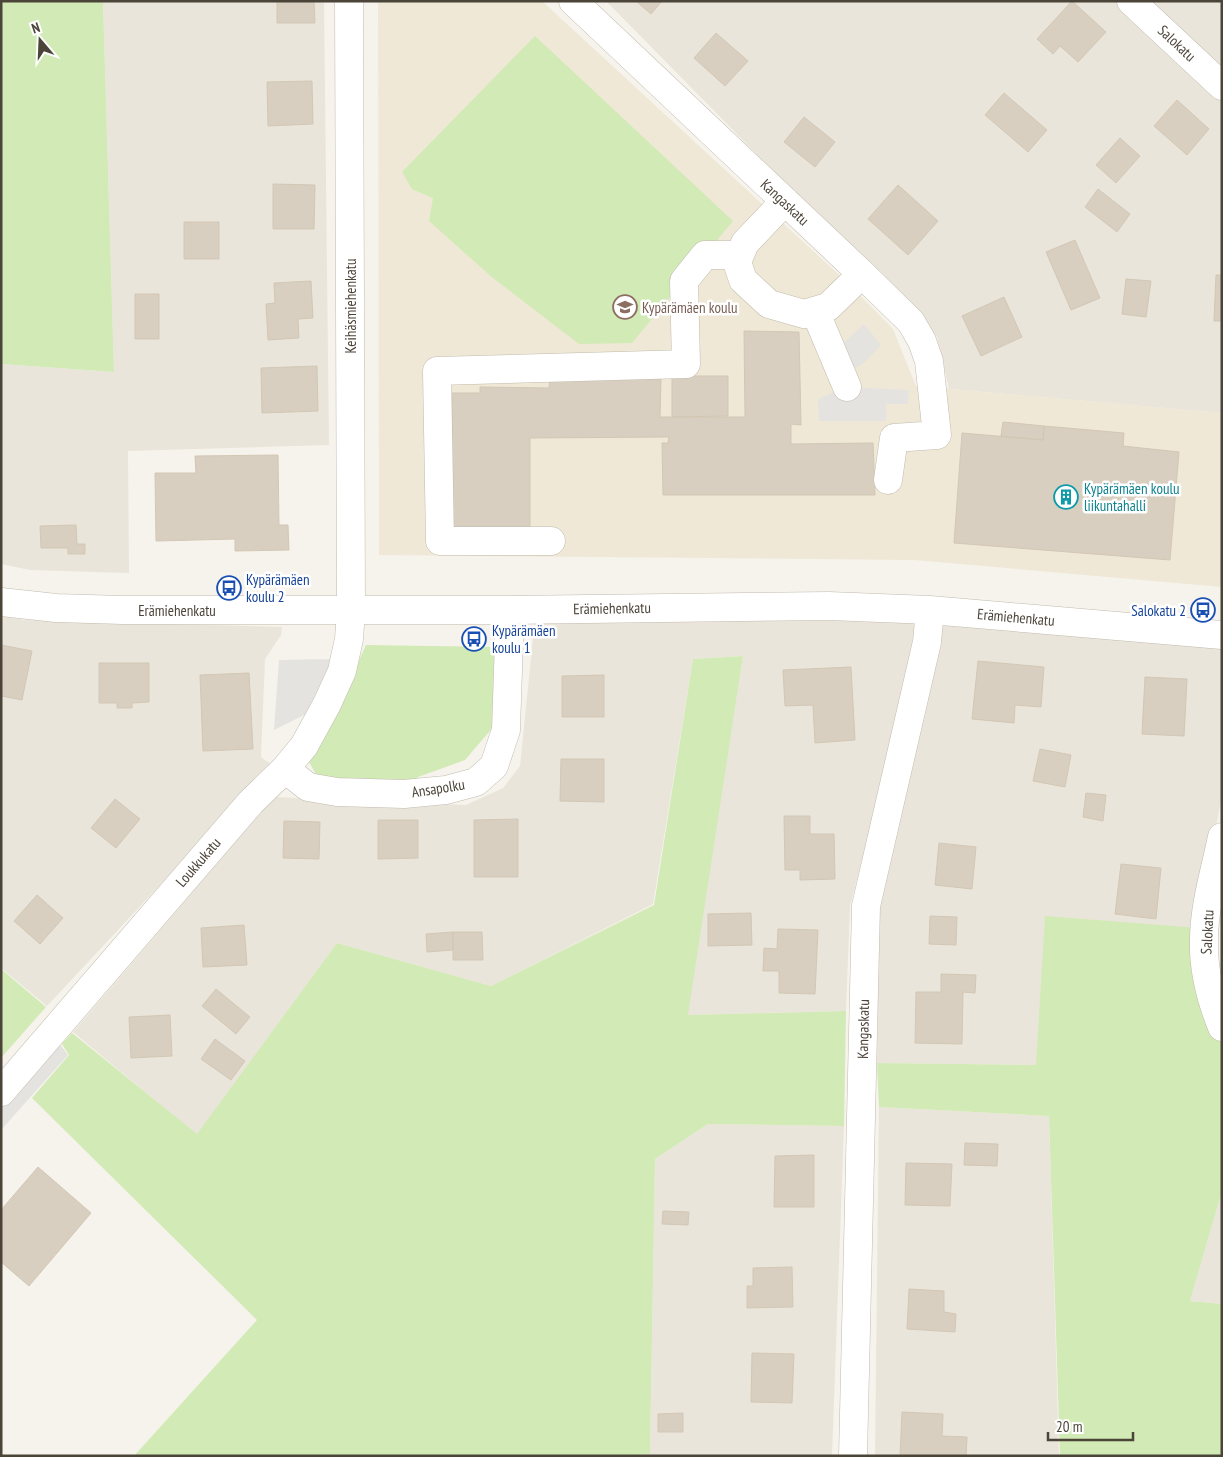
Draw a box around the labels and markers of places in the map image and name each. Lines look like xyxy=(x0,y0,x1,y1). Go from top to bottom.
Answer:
school or university icon: Kypärämäen koulu xyxy=(612,294,638,320)
place label: Kypärämäen koulu xyxy=(642,298,737,317)
place label: Kypärämäen koulu liikuntahalli xyxy=(1084,479,1179,515)
building icon: Kypärämäen koulu liikuntahalli xyxy=(1053,484,1079,510)
place label: Kypärämäen koulu 2 xyxy=(246,570,310,606)
bus stop icon: Kypärämäen koulu 2 xyxy=(216,575,242,601)
bus stop icon: Salokatu 2 xyxy=(1190,597,1216,623)
place label: Salokatu 2 xyxy=(1131,601,1186,620)
place label: Kypärämäen koulu 1 xyxy=(492,621,556,657)
bus stop icon: Kypärämäen koulu 1 xyxy=(461,626,487,652)

